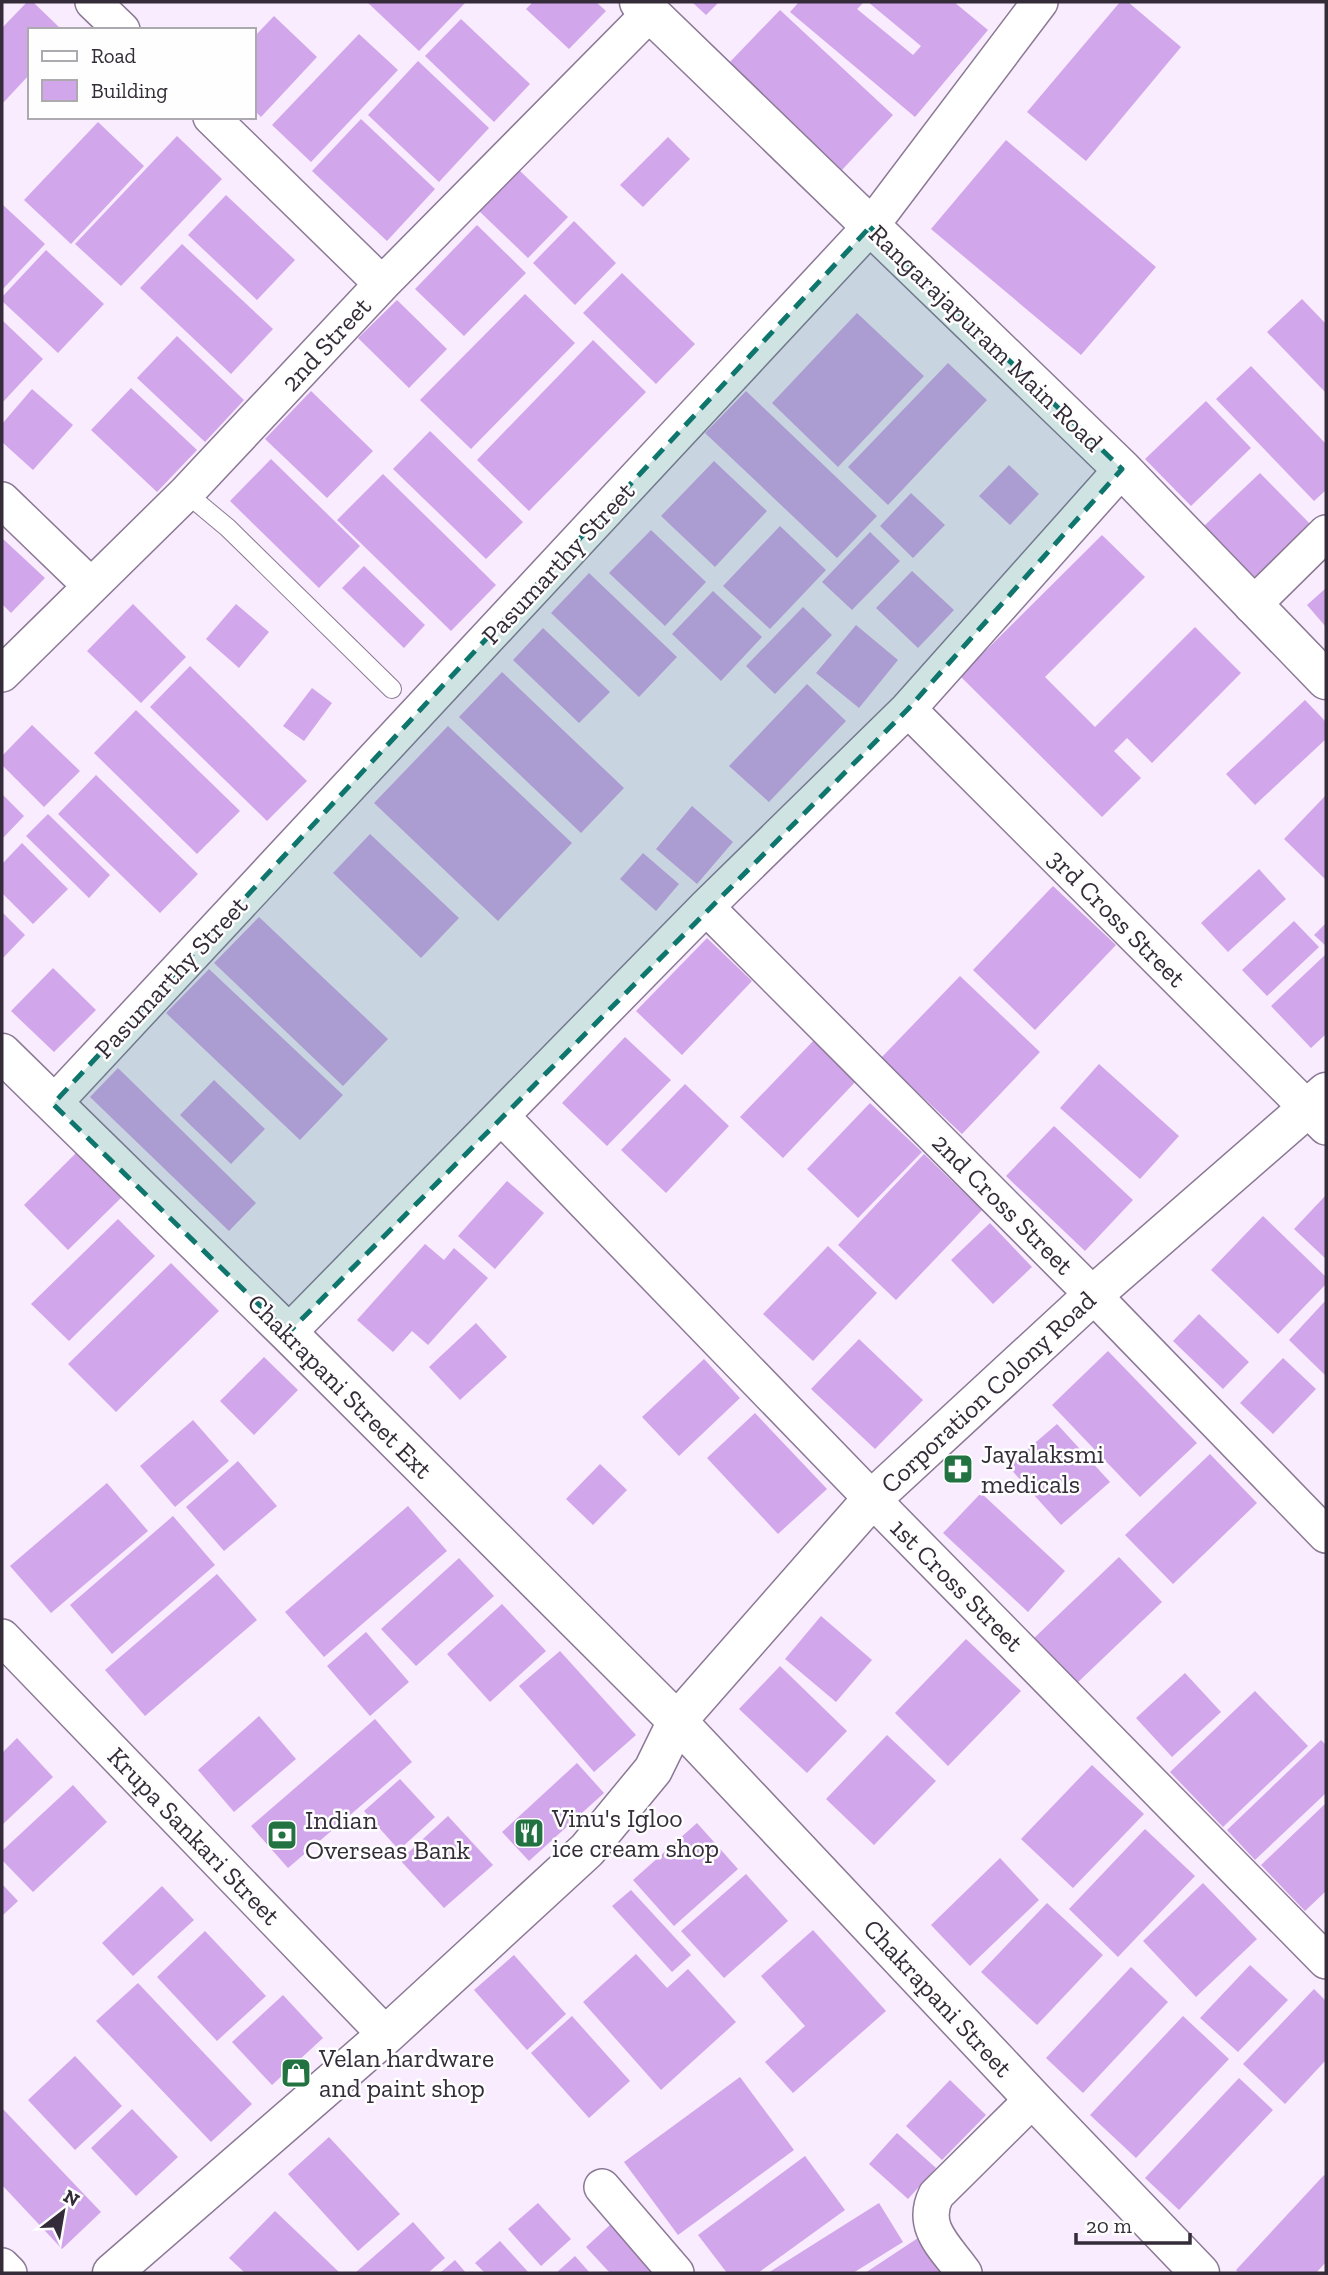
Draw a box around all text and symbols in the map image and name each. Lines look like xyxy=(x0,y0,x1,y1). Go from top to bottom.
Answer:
legend xyxy=(28,28,256,119)
text: Road xyxy=(91,43,137,68)
text: Building xyxy=(91,78,168,103)
street label: Rangarajapuram Main Road xyxy=(862,218,1110,458)
street label: 2nd Street xyxy=(274,290,378,398)
street label: Pasumarthy Street xyxy=(475,475,642,651)
street label: 3rd Cross Street xyxy=(1041,842,1193,994)
street label: Pasumarthy Street xyxy=(88,889,255,1065)
street label: 2nd Cross Street xyxy=(926,1127,1081,1282)
street label: Corporation Colony Road xyxy=(874,1284,1102,1500)
street label: Chakrapani Street Ext xyxy=(241,1287,439,1485)
place label: Jayalaksmi medicals xyxy=(981,1438,1104,1500)
pharmacy icon: Jayalaksmi medicals xyxy=(941,1452,975,1486)
street label: 1st Cross Street xyxy=(884,1512,1030,1658)
street label: Krupa Sankari Street xyxy=(101,1740,287,1932)
place label: Vinu's Igloo ice cream shop xyxy=(551,1802,719,1864)
place label: Indian Overseas Bank xyxy=(305,1804,471,1866)
restaurant icon: Vinu's Igloo ice cream shop xyxy=(512,1816,546,1850)
bank icon: Indian Overseas Bank xyxy=(265,1818,299,1852)
street label: Chakrapani Street xyxy=(857,1912,1020,2084)
place label: Velan hardware and paint shop xyxy=(318,2042,494,2104)
shop icon: Velan hardware and paint shop xyxy=(279,2056,313,2090)
north arrow xyxy=(28,2177,98,2247)
text: N xyxy=(59,2184,84,2211)
scale bar xyxy=(1076,2202,1190,2246)
text: 20 m xyxy=(1086,2213,1132,2238)

